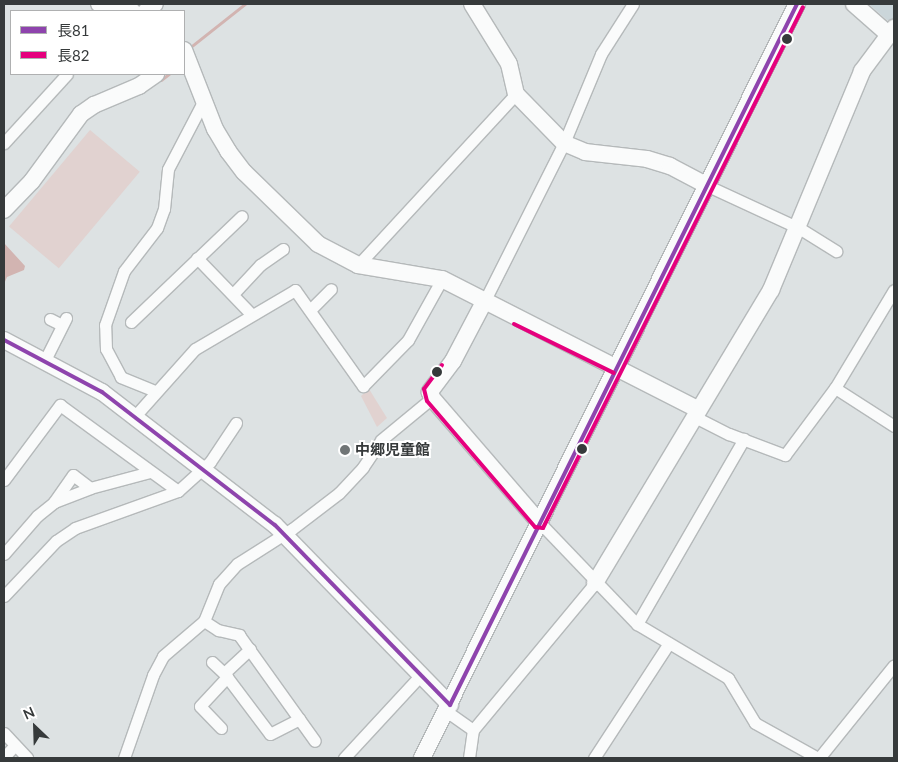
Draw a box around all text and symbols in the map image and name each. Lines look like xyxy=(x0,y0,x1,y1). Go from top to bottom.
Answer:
legend xyxy=(10,10,185,75)
text: 長81 xyxy=(57,21,89,39)
unlabelled marker xyxy=(782,34,792,44)
text: 長82 xyxy=(57,46,89,64)
unlabelled marker xyxy=(432,367,442,377)
place label: 中郷児童館 xyxy=(355,441,430,459)
marker: 中郷児童館 xyxy=(339,444,351,456)
unlabelled marker xyxy=(577,444,587,454)
north arrow xyxy=(10,702,60,752)
text: N xyxy=(20,703,37,723)

